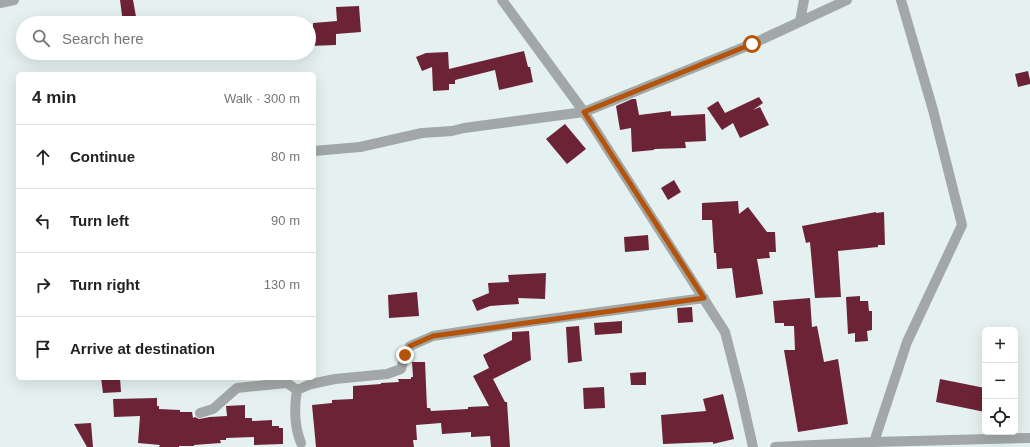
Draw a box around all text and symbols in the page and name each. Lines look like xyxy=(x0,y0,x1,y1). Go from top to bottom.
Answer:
search box xyxy=(16,16,316,60)
icon: search xyxy=(30,27,52,49)
text: Search here xyxy=(62,30,144,47)
route start xyxy=(743,35,761,53)
text: 4 min xyxy=(32,88,76,107)
text: Walk · 300 m xyxy=(224,91,300,106)
icon: ahead xyxy=(32,146,54,168)
text: Continue xyxy=(70,148,135,165)
text: 80 m xyxy=(271,149,300,164)
icon: left xyxy=(32,210,54,232)
text: Turn left xyxy=(70,212,129,229)
text: 90 m xyxy=(271,213,300,228)
icon: right xyxy=(32,274,54,296)
text: Turn right xyxy=(70,276,140,293)
text: 130 m xyxy=(264,277,300,292)
map controls xyxy=(982,327,1018,435)
button: + xyxy=(982,327,1018,363)
icon: arrive xyxy=(32,338,54,360)
text: Arrive at destination xyxy=(70,340,215,357)
route end xyxy=(396,346,414,364)
button: − xyxy=(982,363,1018,399)
button: locate xyxy=(982,399,1018,435)

